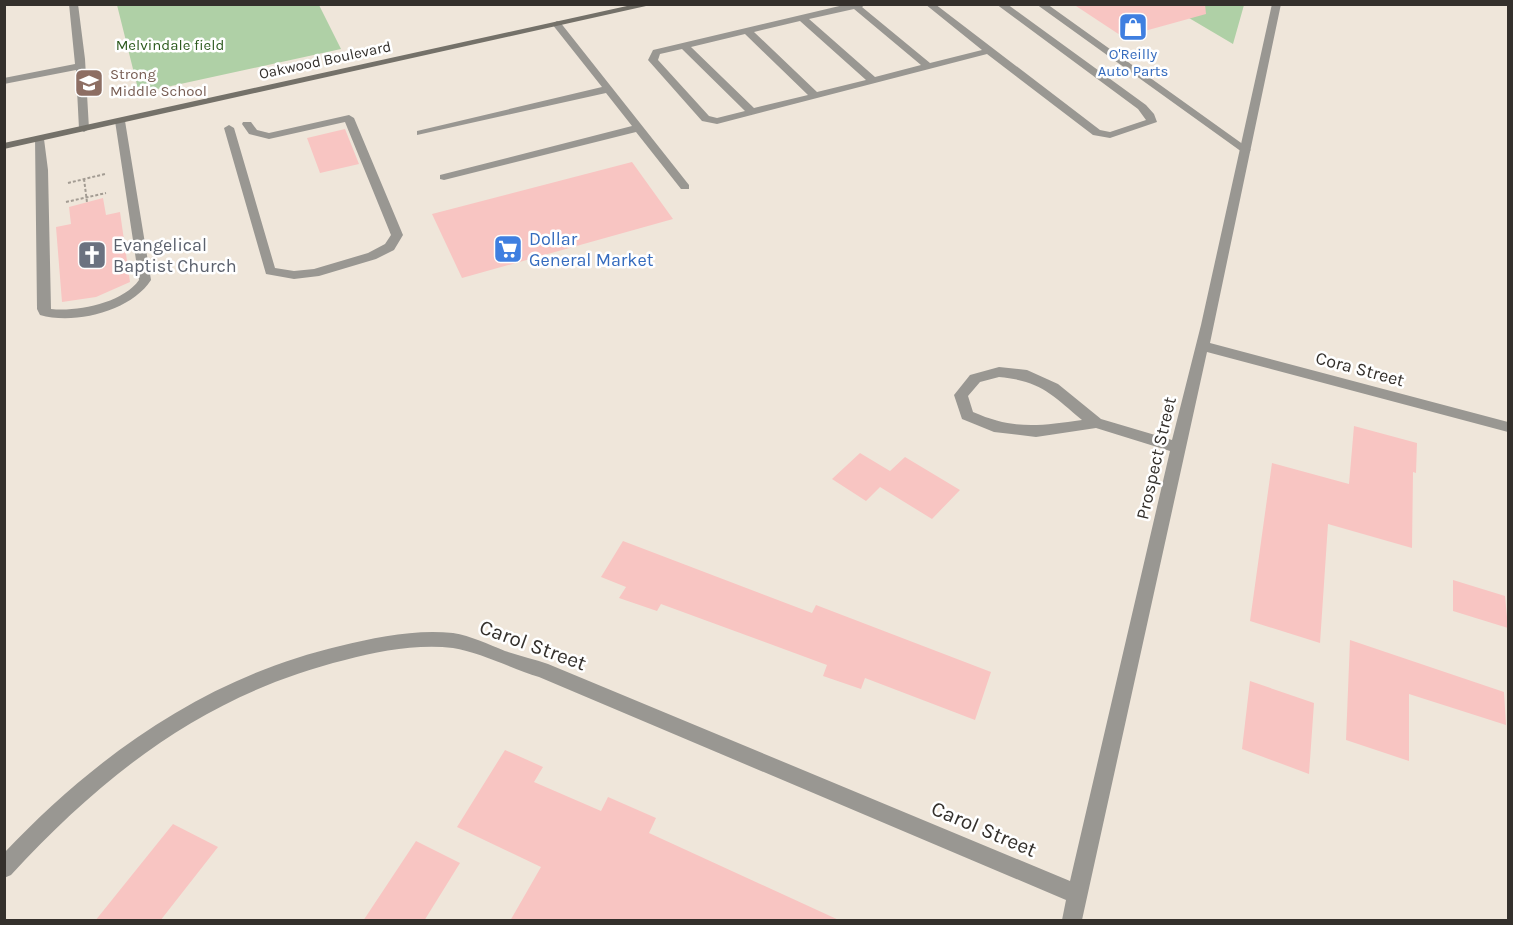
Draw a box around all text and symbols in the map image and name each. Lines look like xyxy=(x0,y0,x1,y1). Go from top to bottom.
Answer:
shop icon: O'Reilly Auto Parts xyxy=(1117,11,1149,43)
park label: Melvindale field xyxy=(116,36,224,54)
street label: Oakwood Boulevard xyxy=(257,37,393,83)
place label: O'Reilly Auto Parts xyxy=(1098,45,1168,80)
place label: Strong Middle School xyxy=(110,65,207,100)
school or university icon: Strong Middle School xyxy=(73,67,105,99)
place label: Dollar General Market xyxy=(529,228,654,271)
supermarket icon: Dollar General Market xyxy=(492,233,524,265)
place label: Evangelical Baptist Church xyxy=(113,234,237,277)
church icon: Evangelical Baptist Church xyxy=(76,239,108,271)
street label: Cora Street xyxy=(1313,347,1407,391)
street label: Prospect Street xyxy=(1131,394,1181,522)
street label: Carol Street xyxy=(476,615,590,675)
street label: Carol Street xyxy=(928,796,1040,862)

